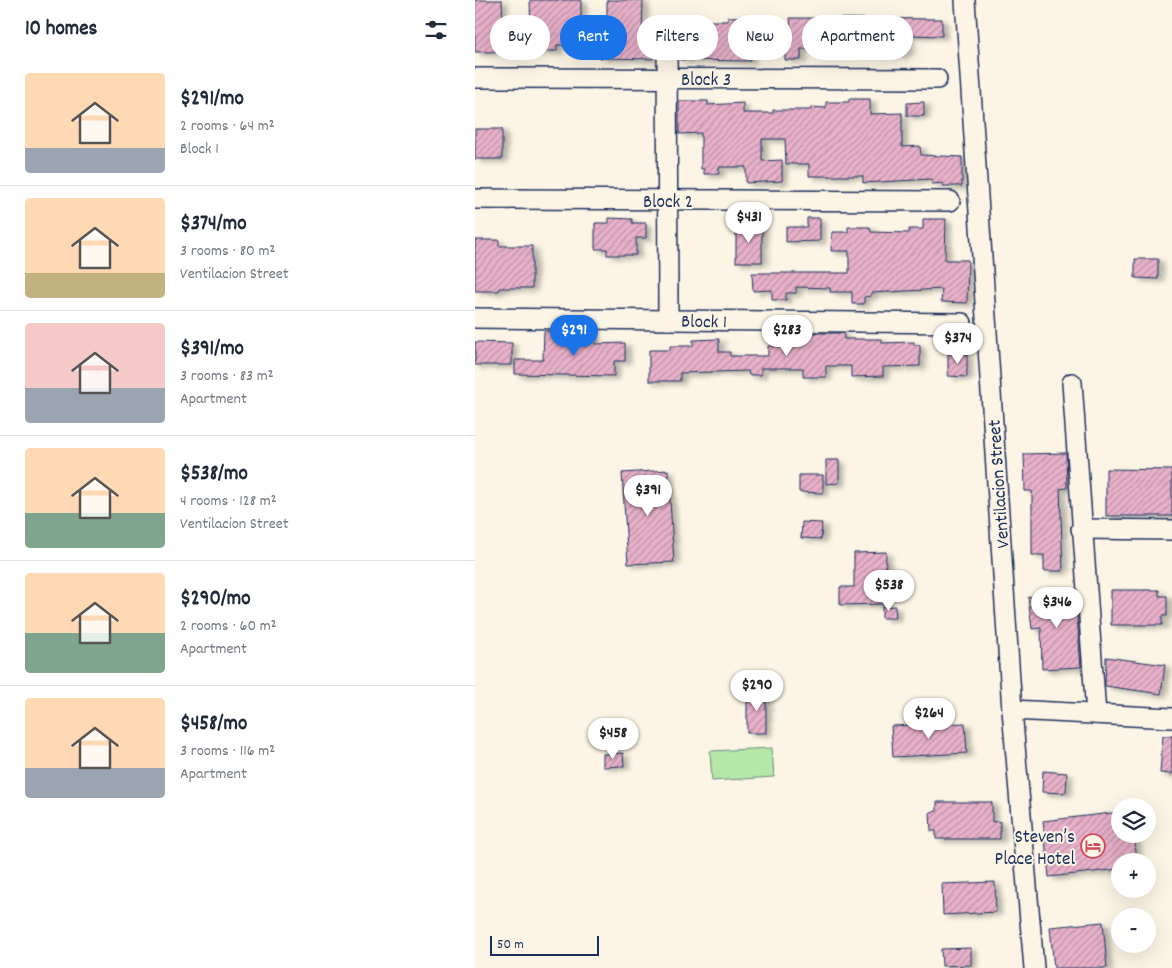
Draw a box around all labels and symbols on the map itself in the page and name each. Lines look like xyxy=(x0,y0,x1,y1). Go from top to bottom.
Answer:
street label: Block 3 xyxy=(681,68,731,95)
street label: Block 2 xyxy=(643,190,693,217)
pin: $431 xyxy=(719,202,779,244)
street label: Block 1 xyxy=(681,310,727,337)
pin: $291 xyxy=(544,314,604,357)
pin: $283 xyxy=(757,314,817,357)
pin: $374 xyxy=(928,322,988,365)
street label: Ventilacion Street xyxy=(983,418,1018,549)
pin: $391 xyxy=(618,474,678,517)
pin: $538 xyxy=(859,570,919,612)
pin: $346 xyxy=(1027,586,1087,629)
pin: $290 xyxy=(727,670,787,712)
pin: $264 xyxy=(899,698,959,740)
pin: $458 xyxy=(583,718,643,760)
place label: Steven’s Place Hotel xyxy=(995,825,1075,874)
hotel icon: Steven’s Place Hotel xyxy=(1080,833,1106,859)
scale bar xyxy=(490,933,599,956)

